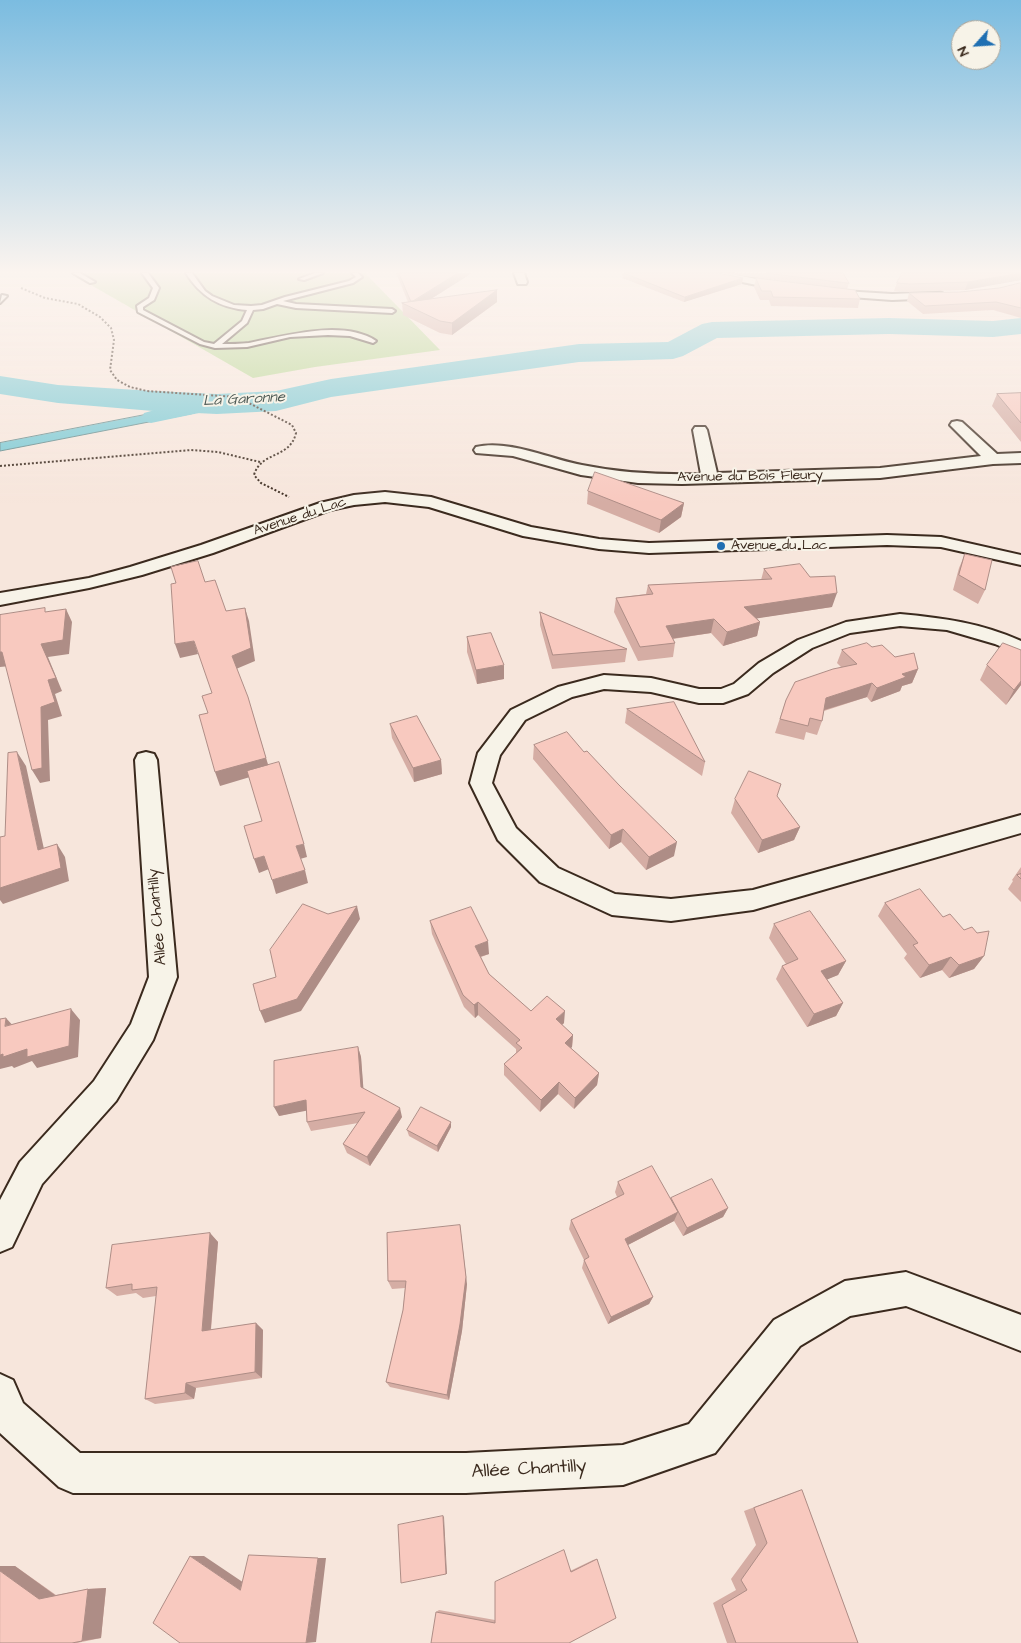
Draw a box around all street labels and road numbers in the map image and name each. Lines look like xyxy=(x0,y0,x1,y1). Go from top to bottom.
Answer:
street label: Avenue du Bois Fleury xyxy=(677,467,823,487)
street label: Avenue du Lac xyxy=(251,494,349,540)
street label: Allée Chantilly xyxy=(144,868,172,966)
street label: Allée Chantilly xyxy=(471,1456,587,1484)

